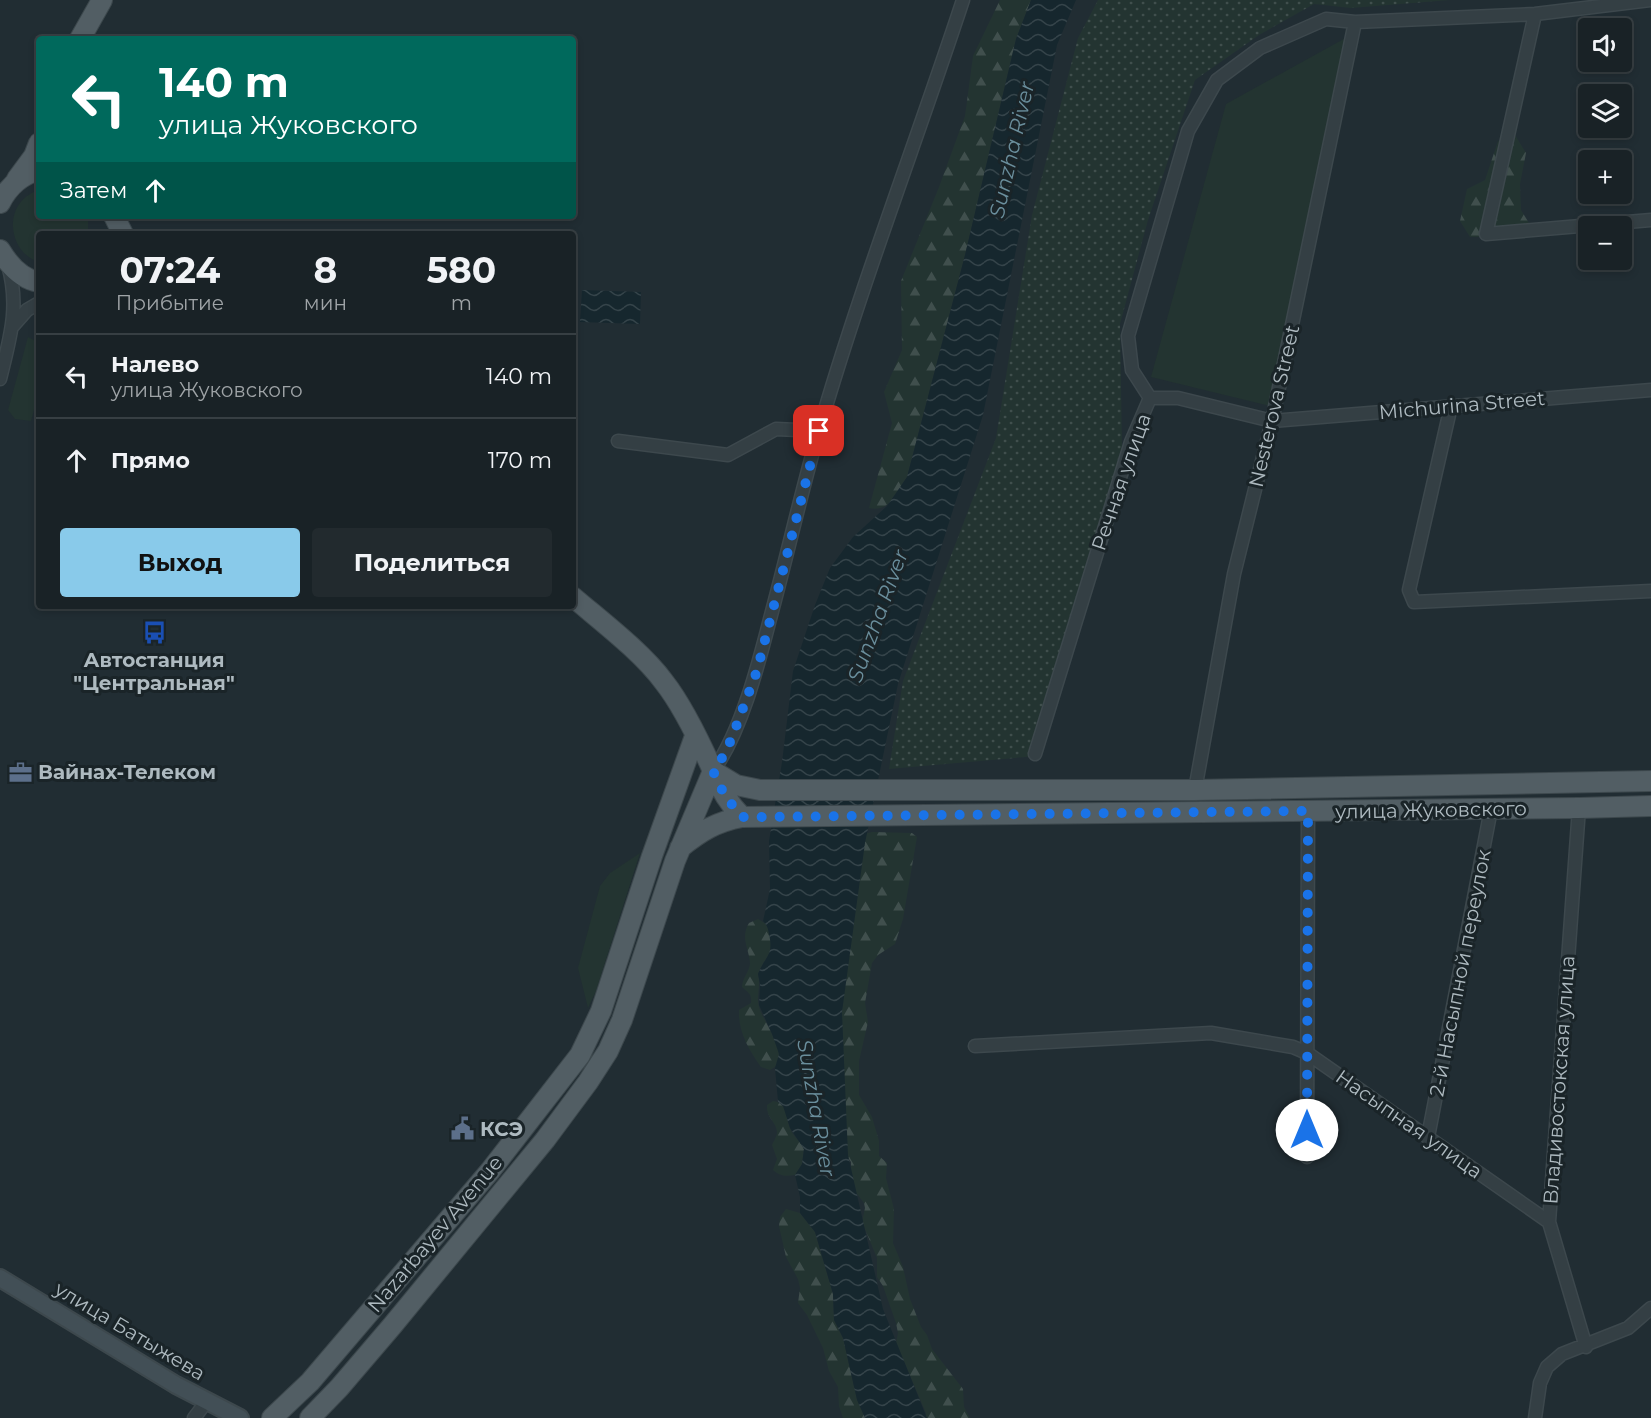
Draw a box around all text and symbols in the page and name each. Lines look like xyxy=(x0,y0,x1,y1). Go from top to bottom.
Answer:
map controls xyxy=(1578,18,1632,270)
button: sound xyxy=(1578,18,1632,72)
text: 140 m xyxy=(159,56,289,108)
icon: left xyxy=(60,60,138,138)
water label: Sunzha River xyxy=(984,79,1039,220)
button: layers xyxy=(1578,84,1632,138)
text: улица Жуковского xyxy=(159,108,418,141)
button: + xyxy=(1578,150,1632,204)
icon: ahead xyxy=(139,174,172,207)
text: Затем xyxy=(60,177,127,204)
button: − xyxy=(1578,216,1632,270)
text: 07:24 xyxy=(119,248,220,292)
text: 8 xyxy=(314,248,337,292)
text: 580 xyxy=(427,248,496,292)
text: Прибытие xyxy=(116,291,224,315)
text: мин xyxy=(304,291,347,315)
text: m xyxy=(451,291,472,315)
street label: Nesterova Street xyxy=(1244,322,1304,490)
text: Налево xyxy=(111,351,199,378)
icon: left xyxy=(60,360,93,393)
text: 140 m xyxy=(486,363,552,390)
text: улица Жуковского xyxy=(111,378,303,402)
street label: Michurina Street xyxy=(1378,386,1546,424)
pin xyxy=(793,405,844,456)
street label: Речная улица xyxy=(1086,410,1156,554)
icon: arrive xyxy=(802,414,835,447)
icon: ahead xyxy=(60,444,93,477)
text: Прямо xyxy=(111,447,190,474)
text: 170 m xyxy=(488,447,552,474)
button: Выход xyxy=(60,528,300,597)
button: Поделиться xyxy=(312,528,552,597)
water label: Sunzha River xyxy=(842,546,913,685)
bus stop icon: Автостанция "Центральная" xyxy=(141,619,167,645)
place label: Автостанция "Центральная" xyxy=(73,648,235,695)
office icon: Вайнах-Телеком xyxy=(7,759,33,785)
place label: Вайнах-Телеком xyxy=(38,760,216,784)
street label: улица Жуковского xyxy=(1334,796,1527,824)
street label: 2-й Насыпной переулок xyxy=(1424,847,1496,1098)
street label: Владивостокская улица xyxy=(1538,955,1580,1205)
water label: Sunzha River xyxy=(792,1037,841,1179)
street label: Насыпная улица xyxy=(1331,1064,1487,1184)
position arrow xyxy=(1275,1098,1339,1162)
public building icon: КСЭ xyxy=(449,1116,475,1142)
place label: КСЭ xyxy=(480,1117,523,1141)
street label: Nazarbayev Avenue xyxy=(363,1151,507,1317)
street label: улица Батыжева xyxy=(50,1276,210,1385)

